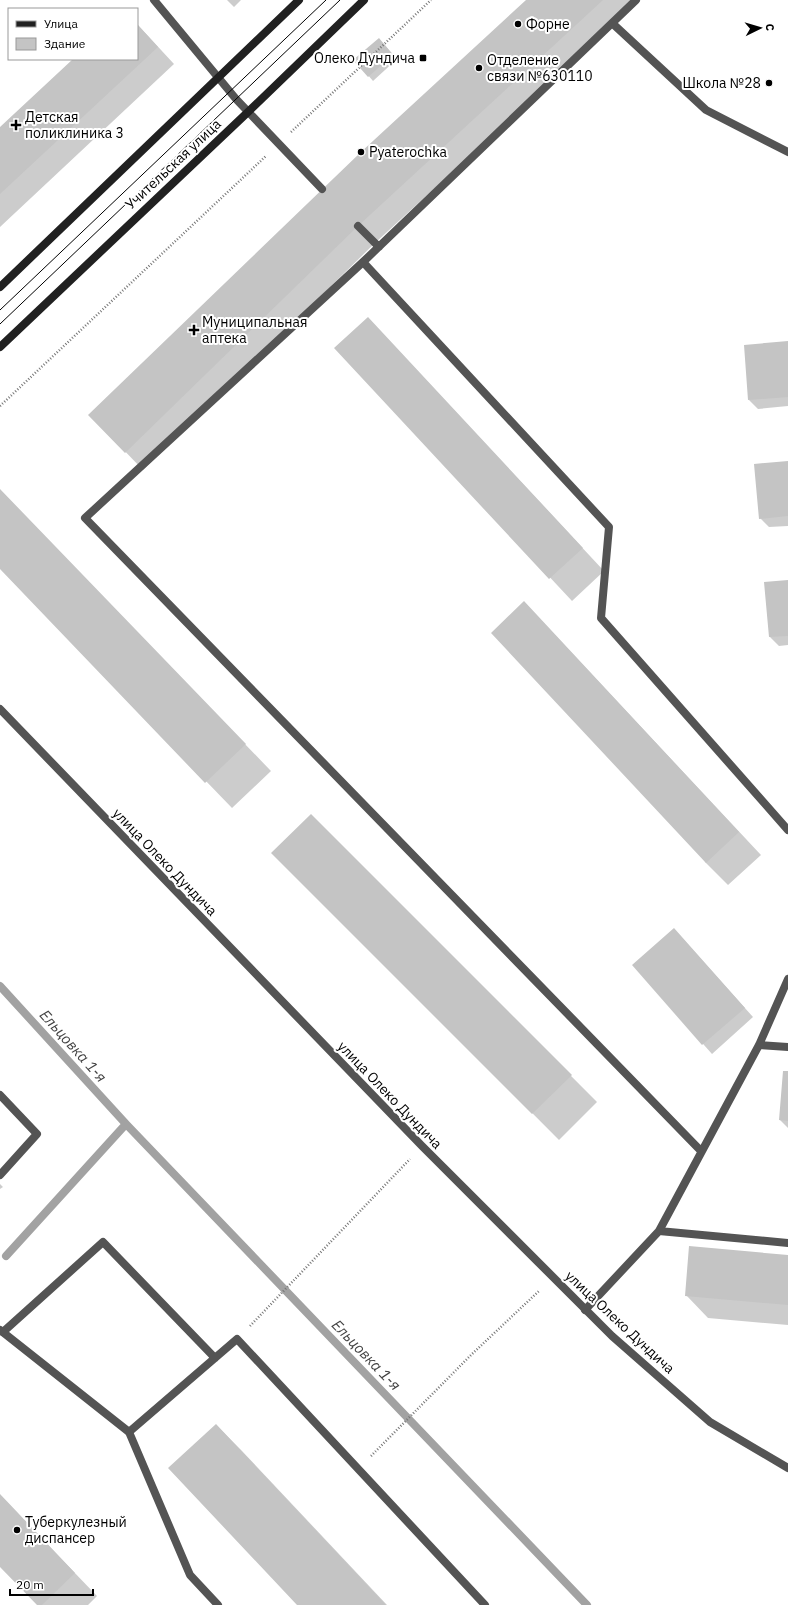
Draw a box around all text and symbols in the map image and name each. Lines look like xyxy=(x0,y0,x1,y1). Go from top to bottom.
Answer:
legend xyxy=(8,8,138,60)
north arrow xyxy=(740,8,780,48)
place label: Форне xyxy=(526,15,570,33)
text: Улица xyxy=(44,16,78,31)
marker: Форне xyxy=(513,19,523,29)
text: С xyxy=(763,23,777,31)
text: Здание xyxy=(44,36,86,51)
place label: Олеко Дундича xyxy=(314,49,416,67)
place label: Отделение связи №630110 xyxy=(487,51,593,85)
marker: Олеко Дундича xyxy=(418,53,428,63)
marker: Отделение связи №630110 xyxy=(474,63,484,73)
place label: Школа №28 xyxy=(682,74,761,92)
marker: Школа №28 xyxy=(764,78,774,88)
place label: Детская поликлиника 3 xyxy=(25,108,124,142)
street label: Учительская улица xyxy=(121,115,225,213)
marker: Детская поликлиника 3 xyxy=(10,119,22,131)
place label: Pyaterochka xyxy=(369,143,448,161)
marker: Pyaterochka xyxy=(356,147,366,157)
place label: Муниципальная аптека xyxy=(202,313,307,347)
marker: Муниципальная аптека xyxy=(189,325,199,335)
street label: улица Олеко Дундича xyxy=(109,804,221,920)
water label: Ельцовка 1-я xyxy=(36,1005,111,1086)
street label: улица Олеко Дундича xyxy=(334,1037,446,1153)
street label: улица Олеко Дундича xyxy=(562,1267,679,1378)
water label: Ельцовка 1-я xyxy=(328,1315,405,1394)
place label: Туберкулезный диспансер xyxy=(25,1513,127,1547)
marker: Туберкулезный диспансер xyxy=(12,1525,22,1535)
scale bar xyxy=(10,1571,93,1597)
text: 20 m xyxy=(16,1577,44,1592)

